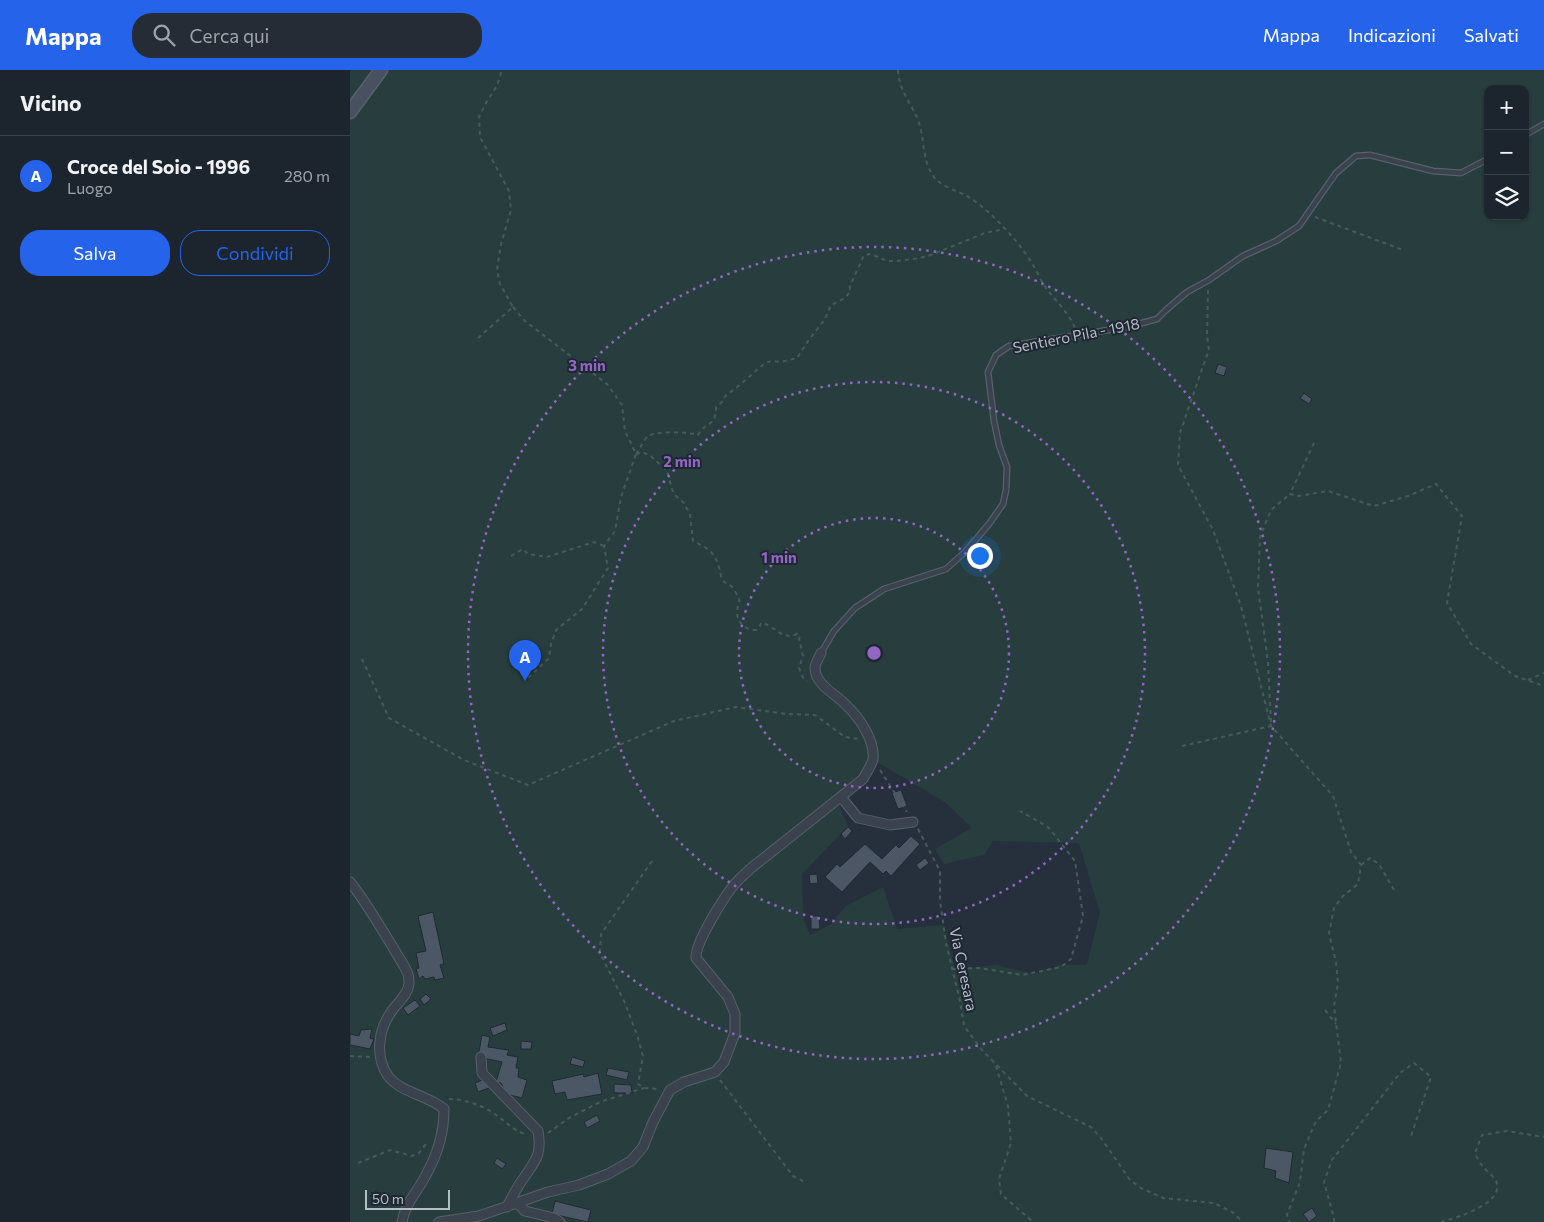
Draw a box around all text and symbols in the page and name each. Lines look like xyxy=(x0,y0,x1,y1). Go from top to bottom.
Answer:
search box xyxy=(132,13,482,58)
text: Mappa xyxy=(25,21,102,50)
icon: search xyxy=(150,21,178,49)
text: Cerca qui xyxy=(190,24,269,47)
text: Mappa xyxy=(1263,24,1320,46)
text: Indicazioni xyxy=(1348,24,1436,46)
text: Salvati xyxy=(1464,24,1519,46)
map controls xyxy=(1484,85,1529,220)
button: + xyxy=(1484,85,1529,130)
text: Vicino xyxy=(20,90,81,115)
button: − xyxy=(1484,130,1529,175)
text: Croce del Soio - 1996 xyxy=(67,155,250,178)
text: A xyxy=(30,166,42,185)
text: 280 m xyxy=(284,166,330,185)
button: layers xyxy=(1484,175,1529,220)
text: Luogo xyxy=(67,178,113,197)
button: Salva xyxy=(20,230,170,276)
button: Condividi xyxy=(180,230,330,276)
street label: Sentiero Pila - 1918 xyxy=(1011,314,1141,356)
text: 3 min xyxy=(568,356,606,374)
text: 2 min xyxy=(663,452,701,470)
your location xyxy=(967,543,993,569)
text: 1 min xyxy=(761,548,797,566)
pin: A xyxy=(509,640,541,681)
centre of rings xyxy=(865,644,883,662)
street label: Via Ceresara xyxy=(946,926,982,1012)
scale bar xyxy=(365,1187,450,1210)
text: 50 m xyxy=(372,1190,404,1207)

